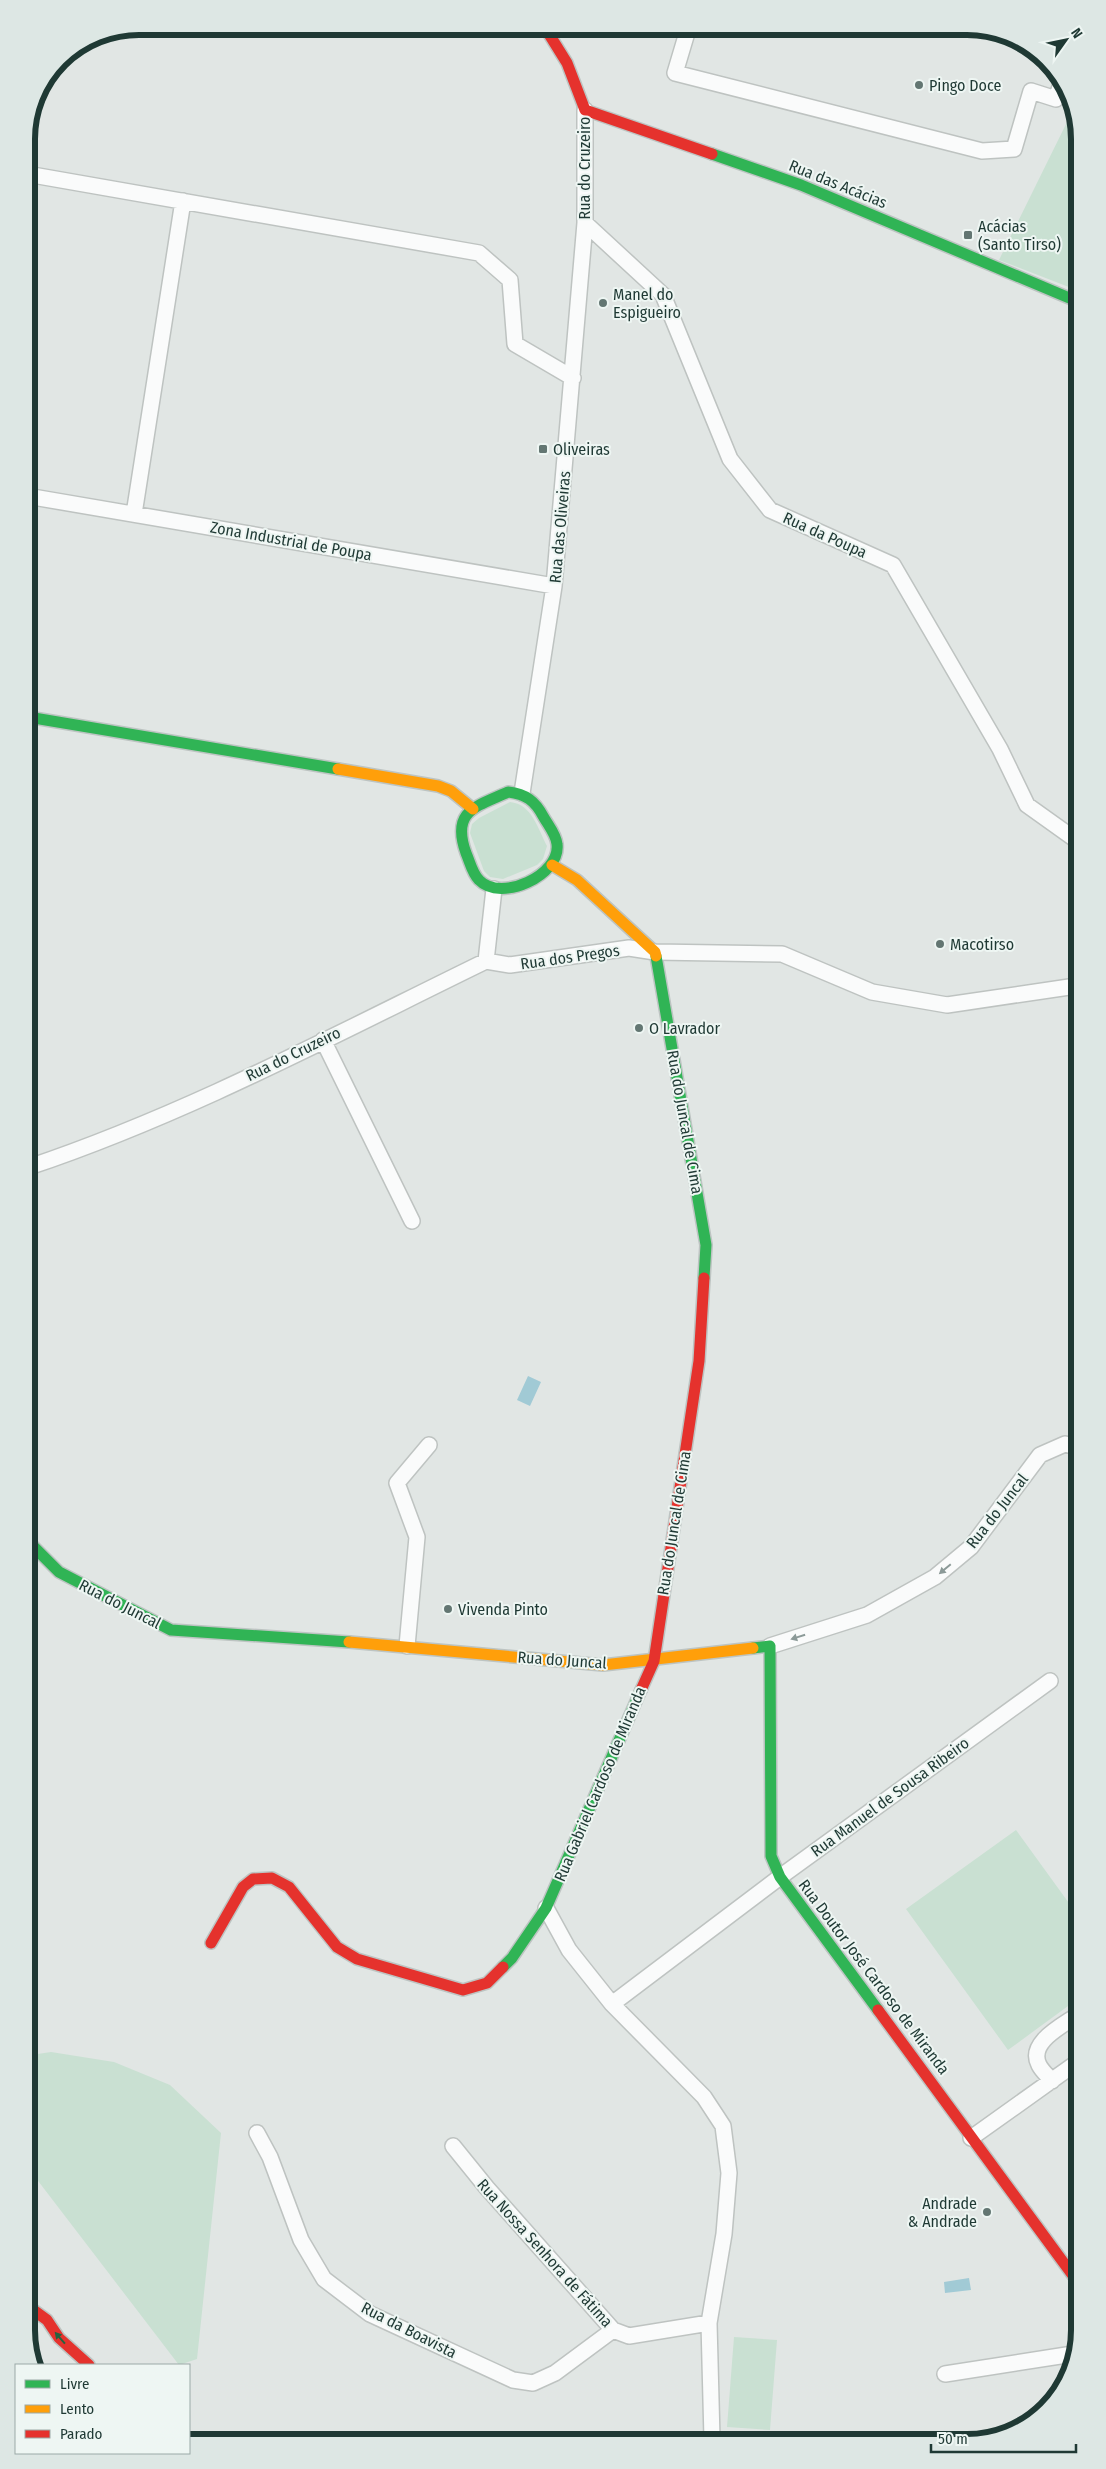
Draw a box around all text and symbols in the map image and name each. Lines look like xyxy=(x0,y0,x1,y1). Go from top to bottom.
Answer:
north arrow xyxy=(1041,15,1091,65)
text: N xyxy=(1067,25,1086,41)
place label: Pingo Doce xyxy=(929,76,1002,95)
marker: Pingo Doce xyxy=(913,79,925,91)
street label: Rua do Cruzeiro xyxy=(575,117,594,219)
street label: Rua das Acácias xyxy=(786,156,890,212)
place label: Acácias (Santo Tirso) xyxy=(978,217,1061,254)
marker: Acácias (Santo Tirso) xyxy=(962,229,974,241)
place label: Manel do Espigueiro xyxy=(613,285,681,322)
marker: Manel do Espigueiro xyxy=(597,297,609,309)
place label: Oliveiras xyxy=(553,440,610,459)
marker: Oliveiras xyxy=(537,443,549,455)
street label: Rua das Oliveiras xyxy=(546,470,574,584)
street label: Rua da Poupa xyxy=(780,508,870,562)
street label: Zona Industrial de Poupa xyxy=(209,517,373,565)
place label: Macotirso xyxy=(950,935,1014,954)
marker: Macotirso xyxy=(934,938,946,950)
street label: Rua dos Pregos xyxy=(519,941,621,973)
place label: O Lavrador xyxy=(649,1019,720,1038)
marker: O Lavrador xyxy=(633,1022,645,1034)
street label: Rua do Cruzeiro xyxy=(243,1023,343,1085)
street label: Rua do Juncal de Cima xyxy=(663,1049,707,1195)
street label: Rua do Juncal de Cima xyxy=(653,1450,695,1596)
street label: Rua do Juncal xyxy=(962,1470,1032,1552)
one-way arrow xyxy=(938,1563,951,1574)
street label: Rua do Juncal xyxy=(76,1575,164,1633)
place label: Vivenda Pinto xyxy=(458,1600,548,1619)
marker: Vivenda Pinto xyxy=(442,1603,454,1615)
one-way arrow xyxy=(791,1633,806,1641)
street label: Rua do Juncal xyxy=(517,1647,607,1673)
street label: Rua Gabriel Cardoso de Miranda xyxy=(550,1683,650,1884)
street label: Rua Manuel de Sousa Ribeiro xyxy=(807,1733,973,1861)
street label: Rua Doutor José Cardoso de Miranda xyxy=(794,1876,954,2078)
street label: Rua Nossa Senhora de Fátima xyxy=(473,2175,617,2331)
place label: Andrade & Andrade xyxy=(908,2194,977,2231)
marker: Andrade & Andrade xyxy=(981,2206,993,2218)
street label: Rua da Boavista xyxy=(358,2298,460,2362)
one-way arrow xyxy=(54,2332,66,2344)
legend xyxy=(15,2364,190,2454)
text: Livre xyxy=(60,2375,89,2393)
text: Lento xyxy=(60,2400,94,2418)
scale bar xyxy=(931,2422,1076,2454)
text: Parado xyxy=(60,2425,103,2443)
text: 50 m xyxy=(938,2430,968,2448)

